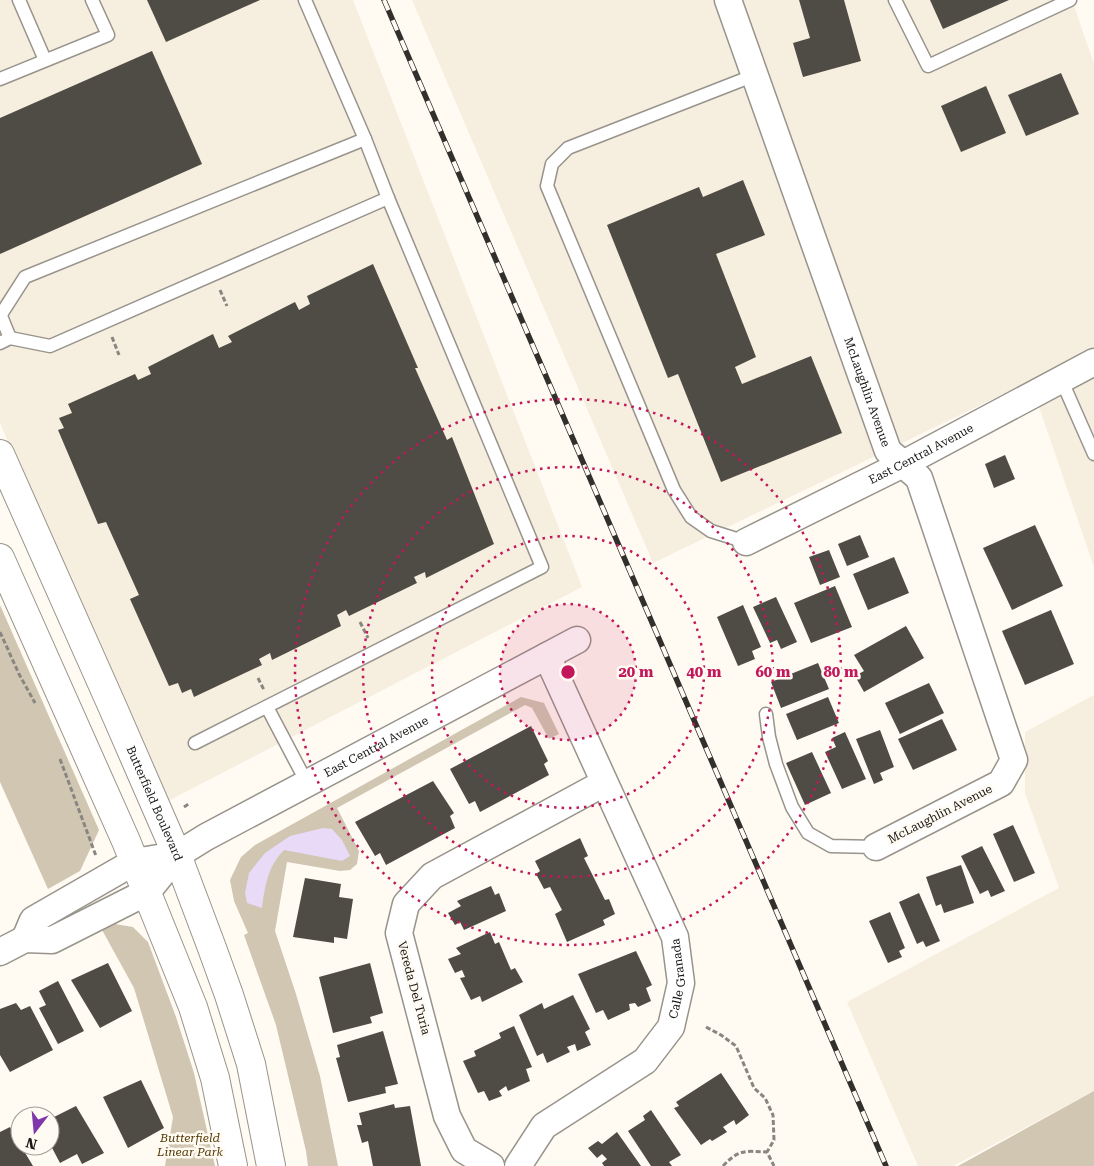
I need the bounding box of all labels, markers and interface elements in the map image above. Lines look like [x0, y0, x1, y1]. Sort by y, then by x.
street label: McLaughlin Avenue [841, 335, 893, 449]
street label: East Central Avenue [866, 421, 976, 487]
centre of rings [559, 663, 577, 681]
text: 20 m [618, 663, 654, 681]
text: 40 m [686, 663, 722, 681]
text: 60 m [755, 663, 791, 681]
text: 80 m [823, 663, 859, 681]
street label: East Central Avenue [322, 713, 431, 780]
street label: Butterfield Boulevard [123, 744, 186, 863]
street label: McLaughlin Avenue [885, 781, 995, 846]
street label: Calle Granada [666, 937, 688, 1020]
street label: Vereda Del Turia [395, 940, 433, 1037]
north arrow [10, 1106, 60, 1156]
park label: Butterfield Linear Park [156, 1131, 224, 1159]
text: N [24, 1134, 39, 1153]

